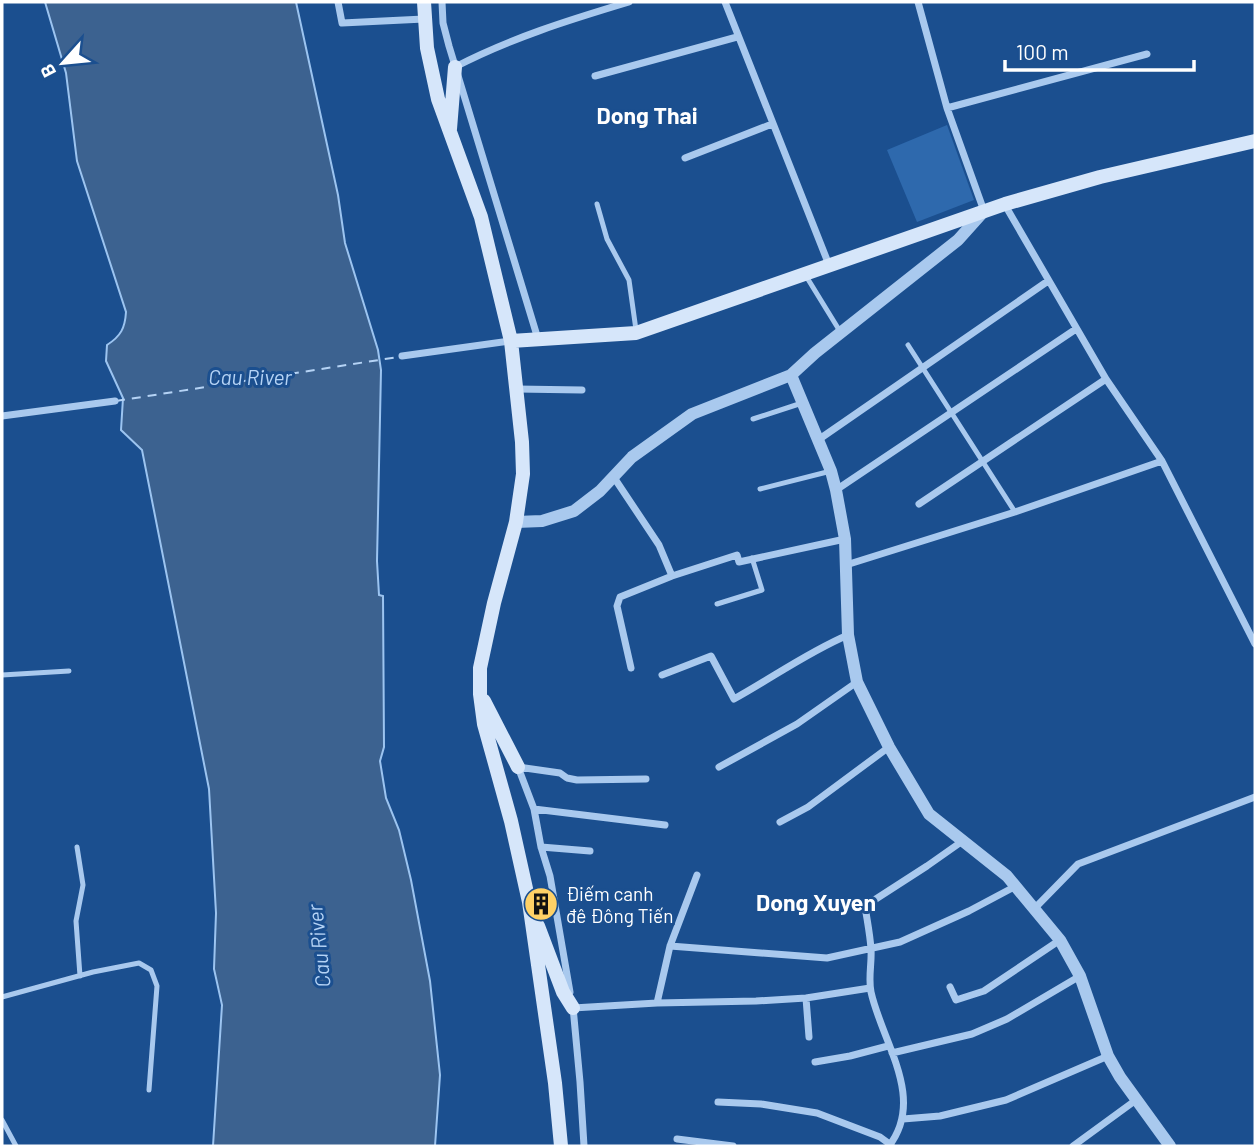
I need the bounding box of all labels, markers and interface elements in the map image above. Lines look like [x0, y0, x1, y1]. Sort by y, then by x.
north arrow [28, 28, 98, 98]
scale bar [1005, 28, 1194, 72]
text: 100 m [1016, 39, 1069, 64]
text: B [34, 60, 60, 81]
district label: Dong Thai [596, 101, 698, 129]
water label: Cau River [208, 364, 292, 389]
place label: Điếm canh đê Đông Tiến [566, 882, 673, 927]
building icon: Điếm canh đê Đông Tiến [522, 885, 560, 923]
district label: Dong Xuyen [756, 888, 876, 916]
water label: Cau River [301, 903, 335, 989]

